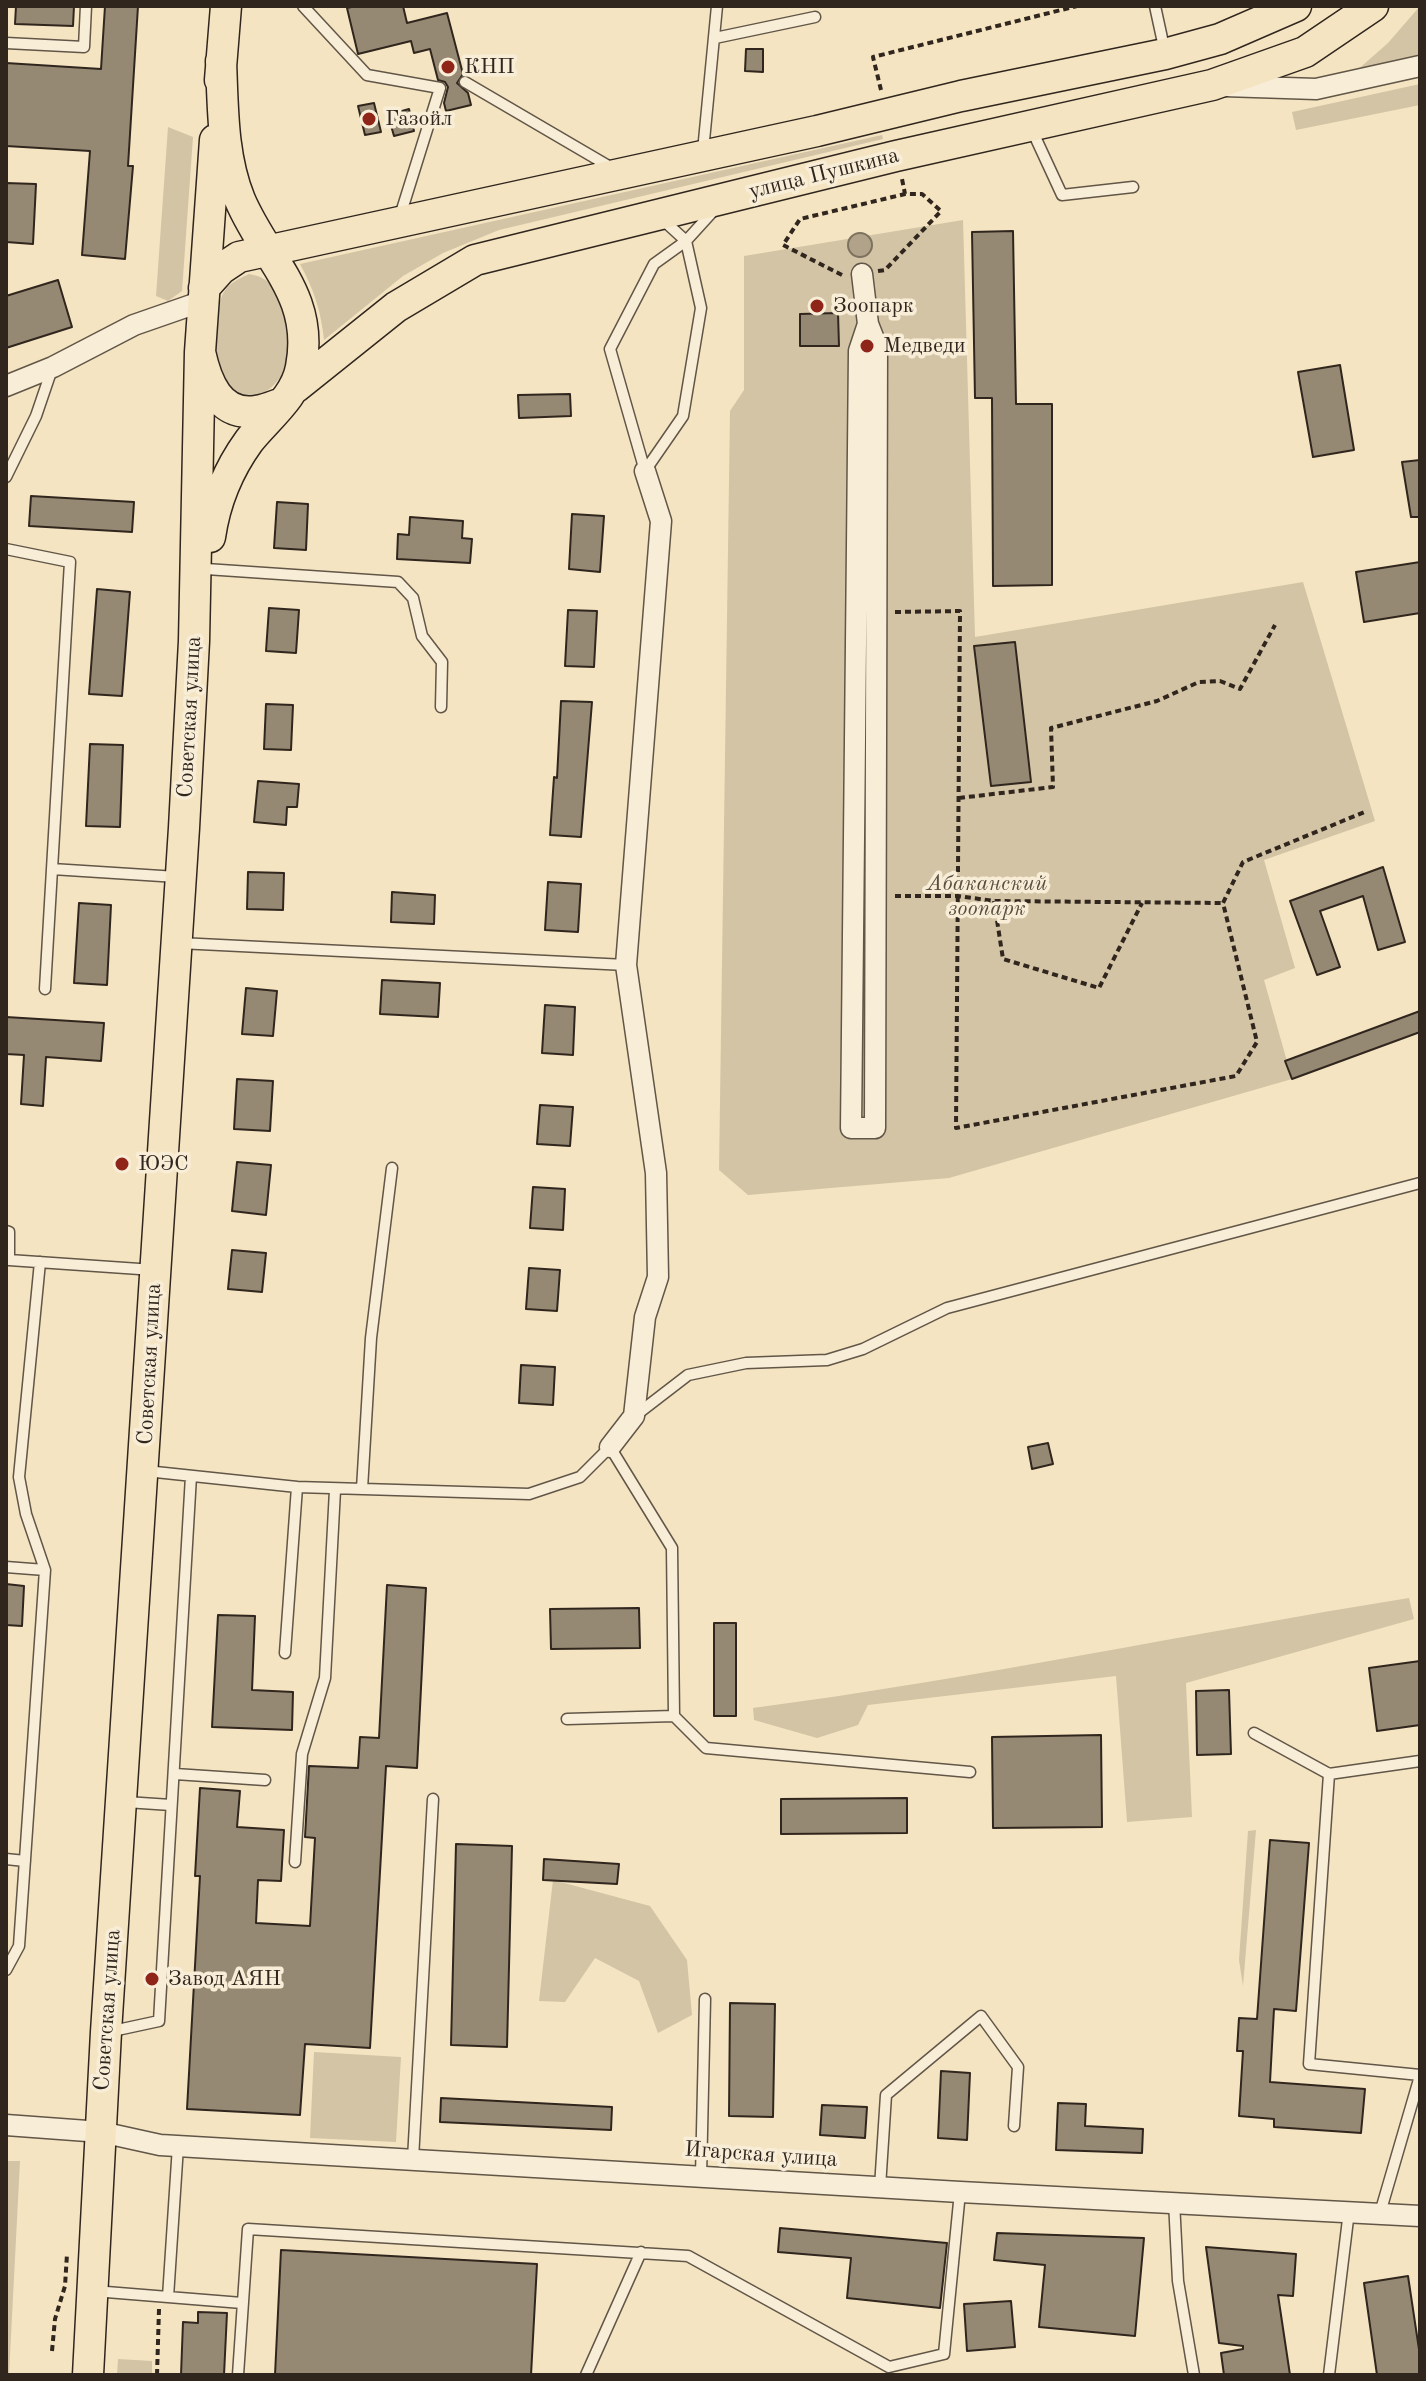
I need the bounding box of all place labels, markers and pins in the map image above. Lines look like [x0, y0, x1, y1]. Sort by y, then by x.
place label: КНП [464, 54, 515, 80]
marker: КНП [439, 58, 457, 76]
place label: Газойл [385, 106, 452, 132]
marker: Газойл [360, 110, 378, 128]
place label: Зоопарк [833, 293, 914, 319]
marker: Зоопарк [808, 297, 826, 315]
place label: Медведи [883, 333, 966, 359]
marker: Медведи [858, 337, 876, 355]
place label: ЮЭС [138, 1151, 189, 1177]
marker: ЮЭС [113, 1155, 131, 1173]
place label: Завод АЯН [168, 1966, 281, 1992]
marker: Завод АЯН [143, 1970, 161, 1988]

